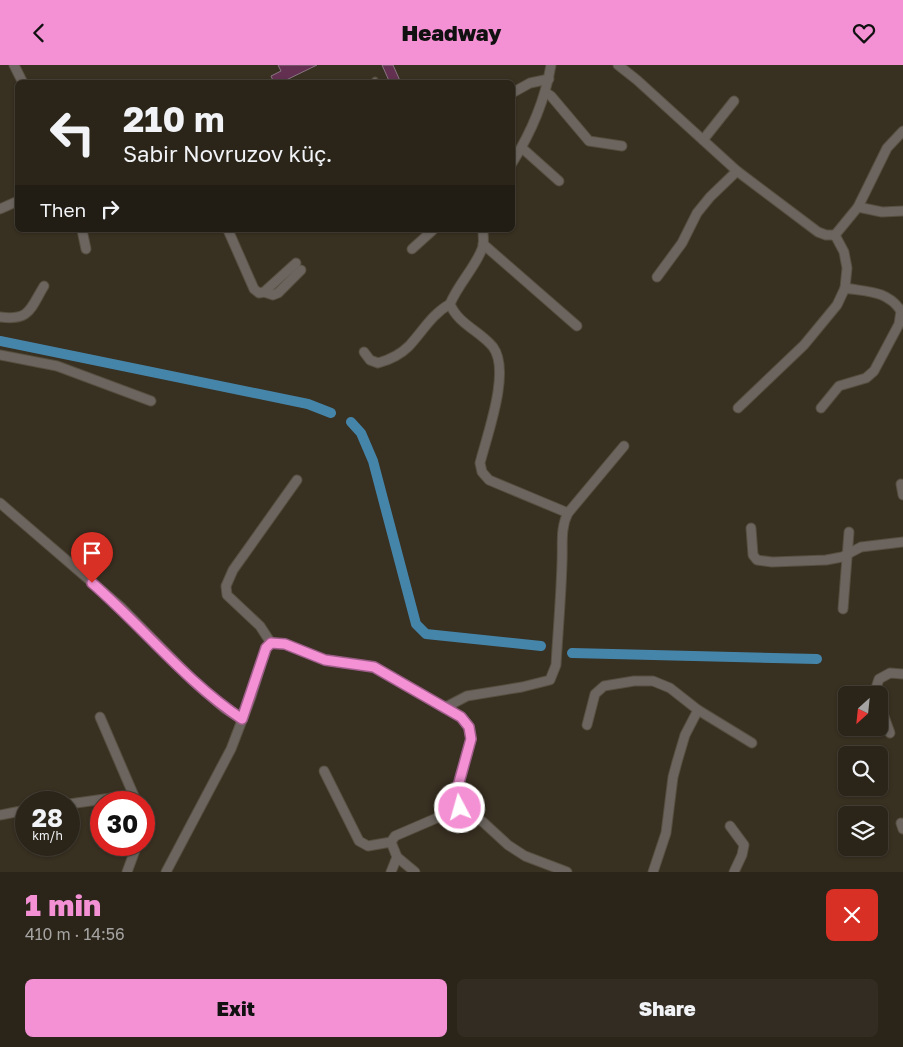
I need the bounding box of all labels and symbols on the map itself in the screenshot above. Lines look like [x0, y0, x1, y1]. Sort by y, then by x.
pin [71, 532, 113, 583]
north arrow [838, 686, 888, 736]
position arrow [433, 781, 485, 833]
speed limit sign: 30 [90, 791, 155, 856]

